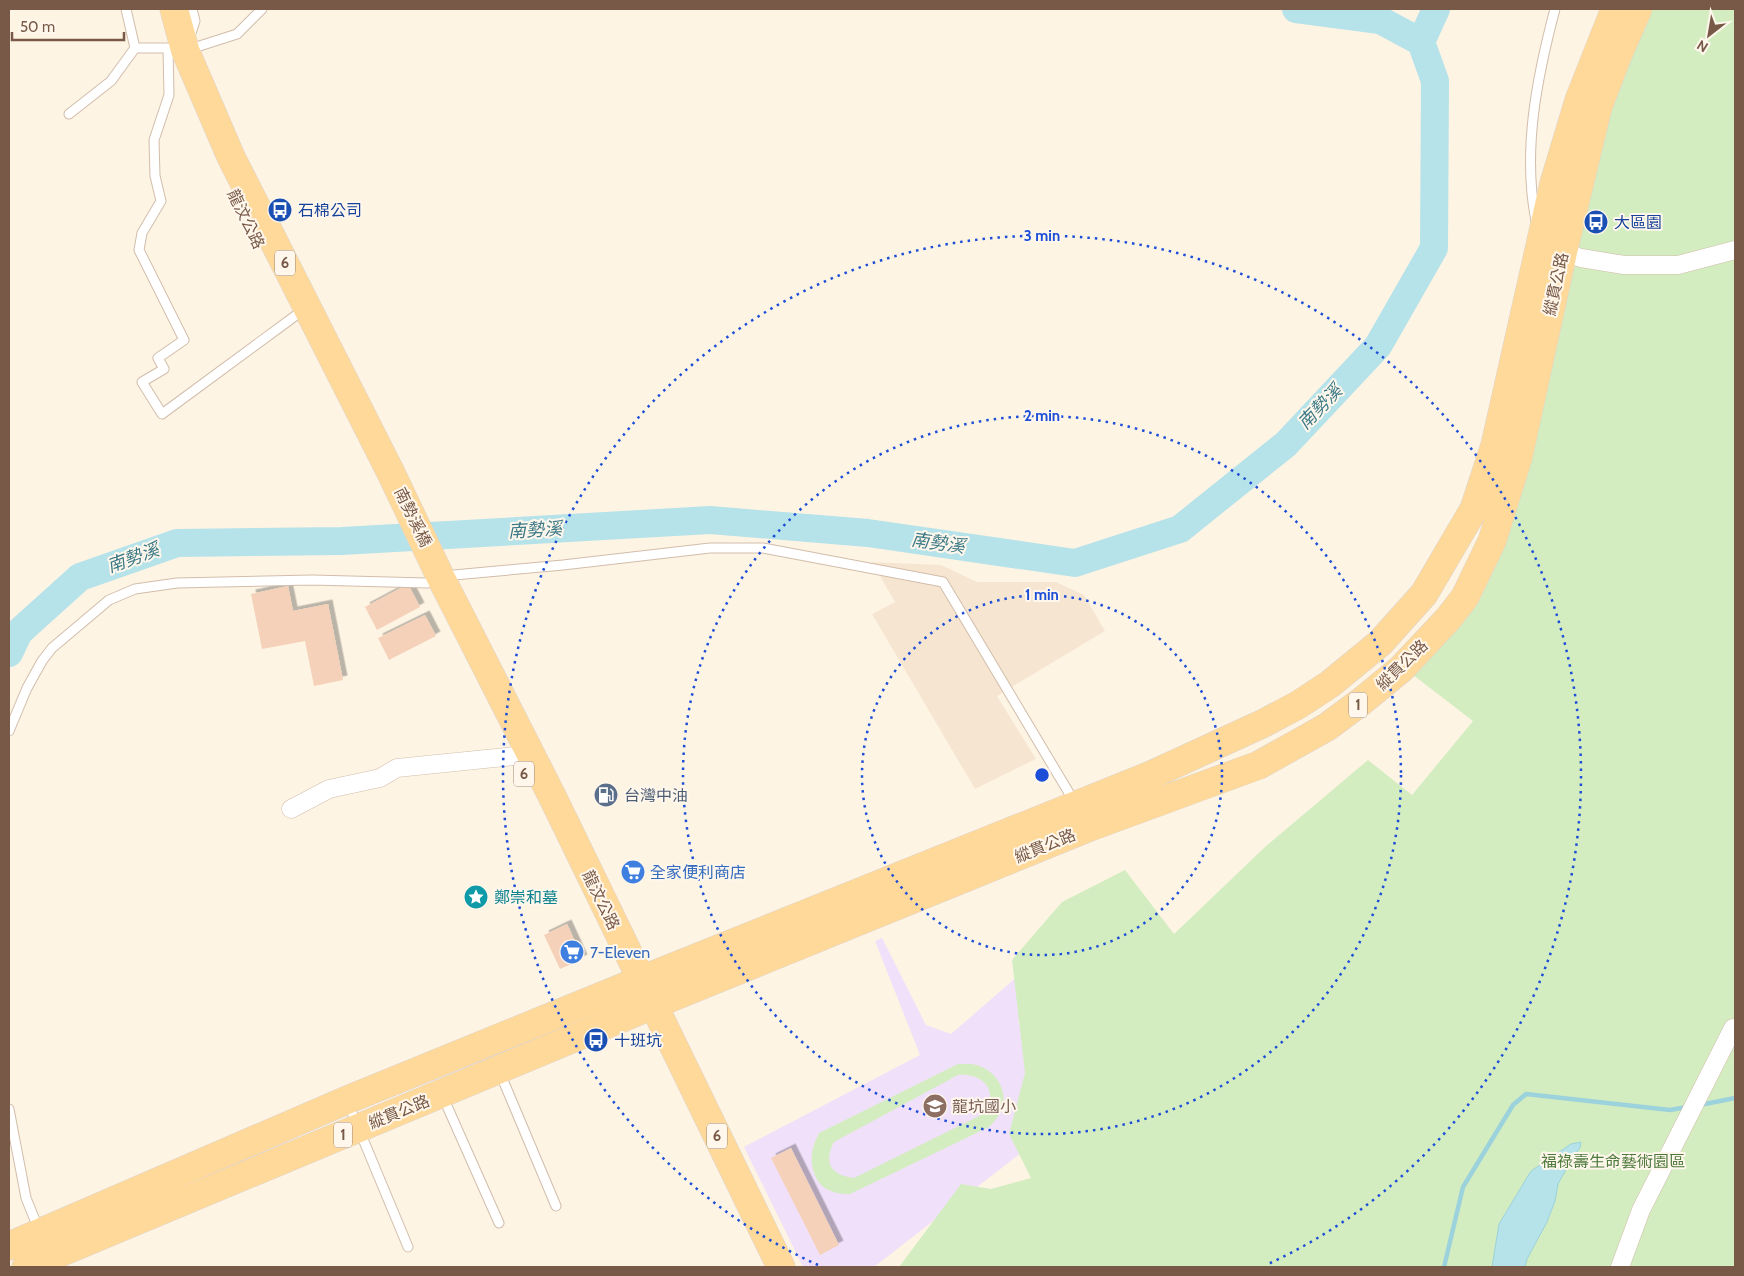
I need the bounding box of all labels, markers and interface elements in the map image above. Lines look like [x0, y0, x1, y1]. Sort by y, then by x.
scale bar [12, 10, 125, 42]
north arrow [1684, 10, 1734, 60]
text: 50 m [20, 18, 55, 36]
text: N [1693, 36, 1711, 56]
street label: 龍汶公路 [223, 186, 269, 252]
bus stop icon: 石棉公司 [267, 197, 293, 223]
place label: 石棉公司 [298, 201, 362, 220]
bus stop icon: 大區園 [1583, 209, 1609, 235]
place label: 大區園 [1614, 213, 1662, 232]
text: 3 min [1024, 227, 1060, 245]
road number: 6 [275, 250, 295, 276]
street label: 縱貫公路 [1540, 251, 1572, 317]
water label: 南勢溪 [1293, 378, 1349, 434]
text: 2 min [1024, 407, 1060, 425]
street label: 南勢溪橋 [390, 484, 436, 550]
water label: 南勢溪 [507, 517, 566, 542]
water label: 南勢溪 [910, 528, 969, 558]
water label: 南勢溪 [104, 537, 165, 578]
text: 1 min [1025, 586, 1059, 604]
street label: 縱貫公路 [1372, 636, 1432, 694]
road number: 1 [1349, 692, 1367, 718]
road number: 6 [514, 762, 534, 786]
centre of rings [1033, 766, 1051, 784]
fuel station icon: 台灣中油 [593, 782, 619, 808]
place label: 台灣中油 [624, 786, 688, 805]
street label: 縱貫公路 [1012, 825, 1078, 867]
supermarket icon: 全家便利商店 [620, 859, 646, 885]
place label: 全家便利商店 [650, 863, 746, 882]
street label: 龍汶公路 [578, 867, 624, 933]
place icon: 鄭崇和墓 [463, 884, 489, 910]
place label: 鄭崇和墓 [494, 888, 558, 907]
supermarket icon: 7-Eleven [559, 939, 585, 965]
place label: 7-Eleven [590, 943, 650, 962]
bus stop icon: 十班坑 [583, 1027, 609, 1053]
place label: 十班坑 [614, 1031, 662, 1050]
street label: 縱貫公路 [366, 1091, 432, 1133]
school or university icon: 龍坑國小 [922, 1093, 948, 1119]
place label: 龍坑國小 [952, 1097, 1016, 1116]
road number: 1 [334, 1122, 352, 1148]
road number: 6 [707, 1124, 727, 1148]
park label: 福祿壽生命藝術園區 [1541, 1152, 1685, 1171]

